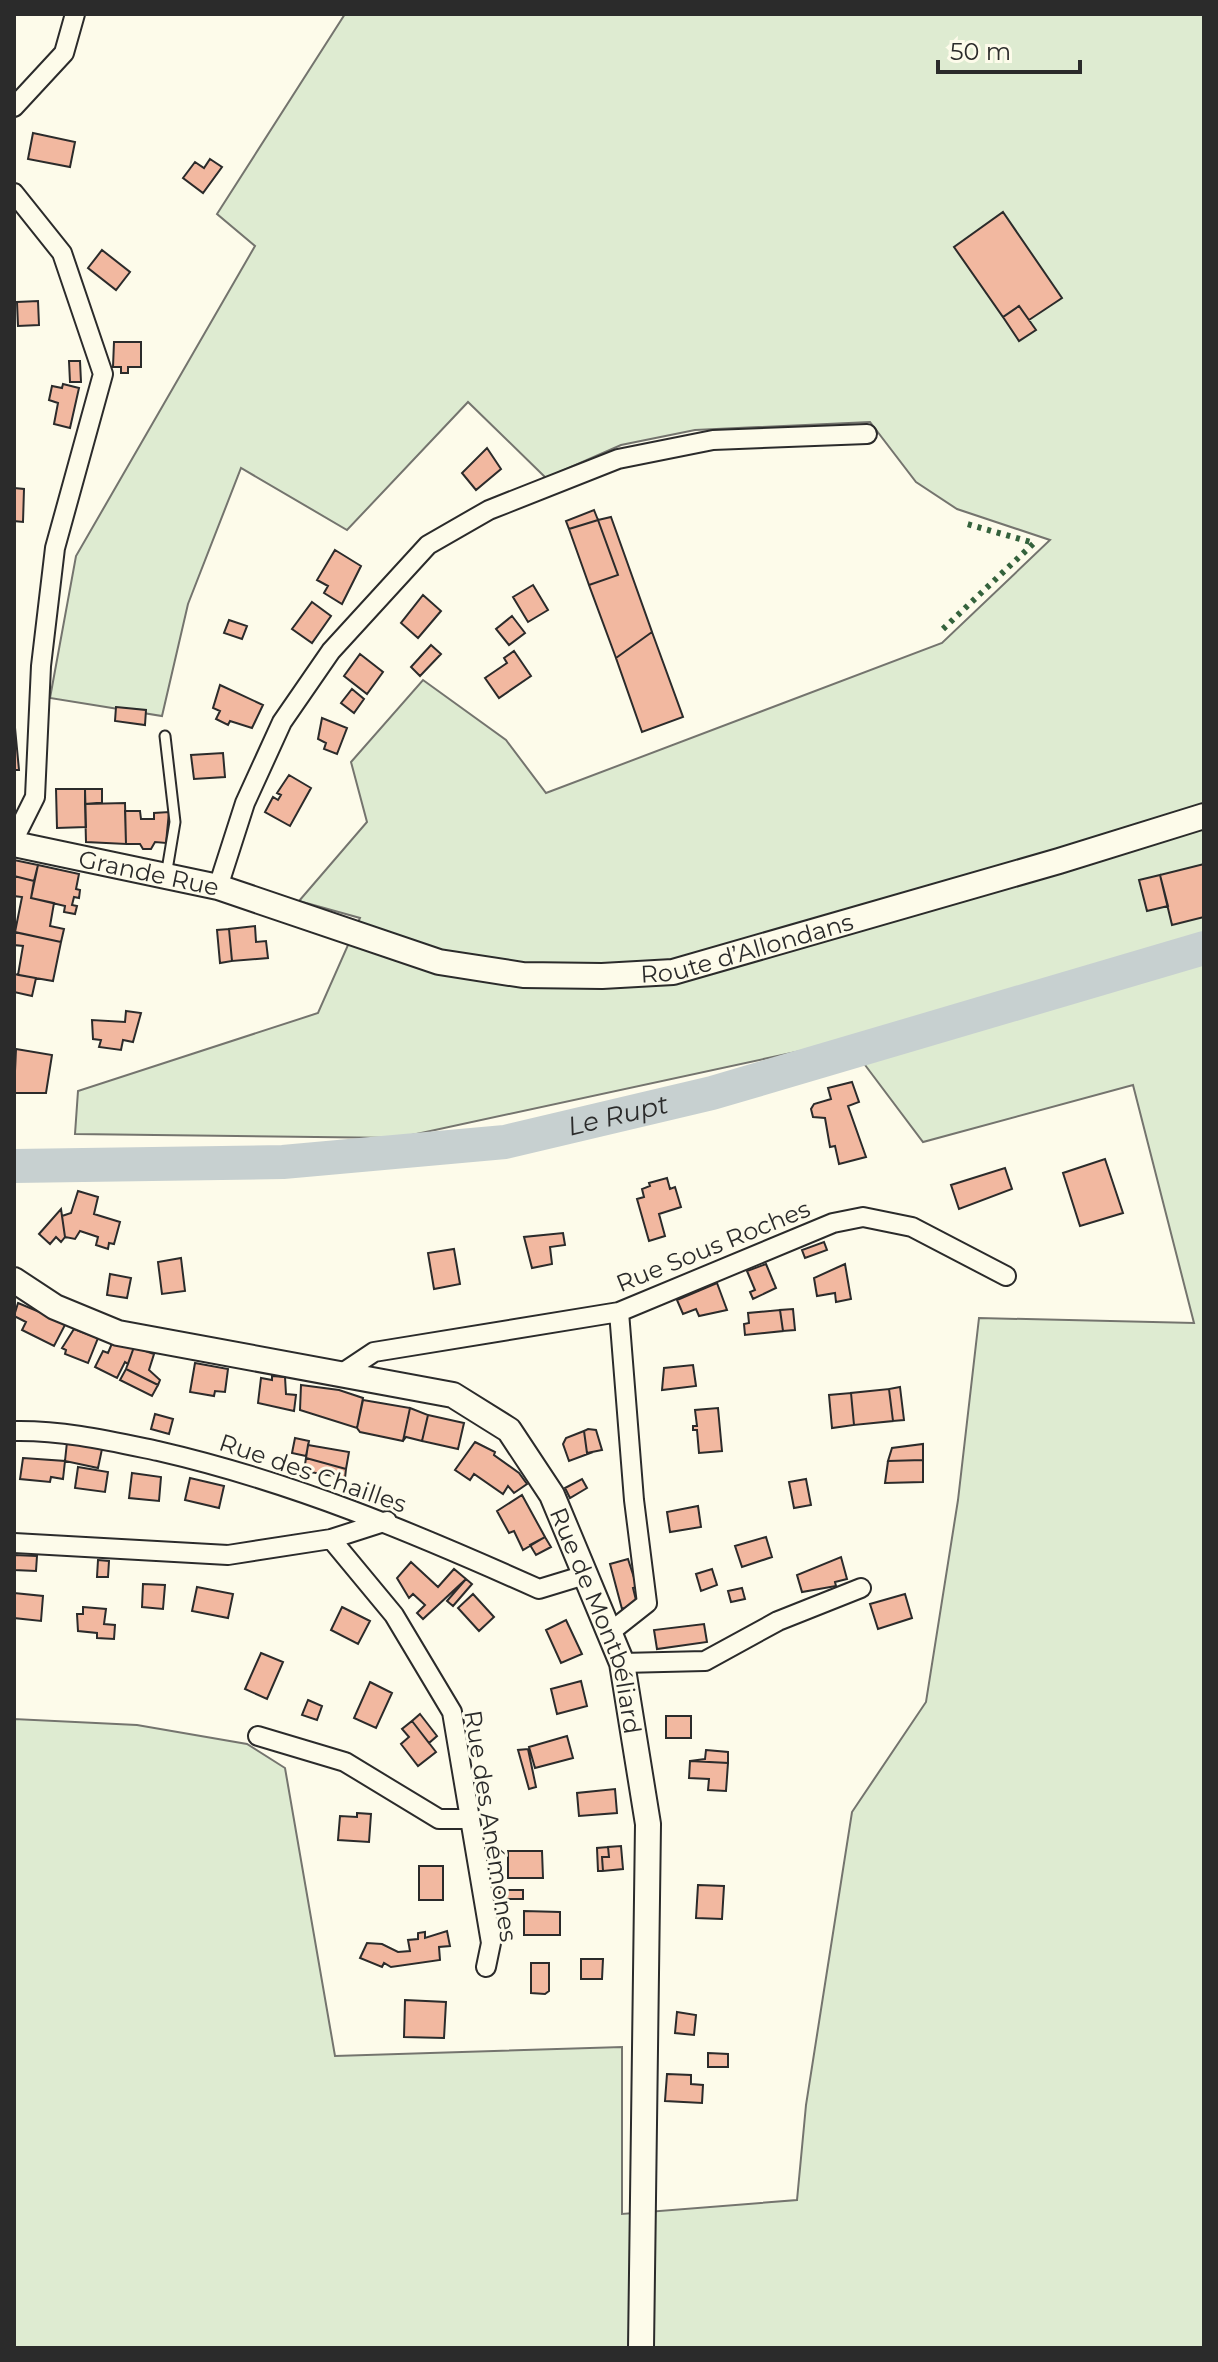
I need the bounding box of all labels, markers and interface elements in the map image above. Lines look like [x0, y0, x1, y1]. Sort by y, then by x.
scale bar [938, 24, 1080, 74]
text: 50 m [950, 37, 1011, 66]
street label: Grande Rue [76, 844, 222, 901]
street label: Route d’Allondans [640, 907, 856, 988]
water label: Le Rupt [565, 1088, 672, 1143]
street label: Rue Sous Roches [612, 1194, 814, 1298]
street label: Rue des Chailles [216, 1427, 410, 1519]
street label: Rue de Montbéliard [544, 1503, 648, 1736]
street label: Rue des Anémones [458, 1708, 524, 1944]

